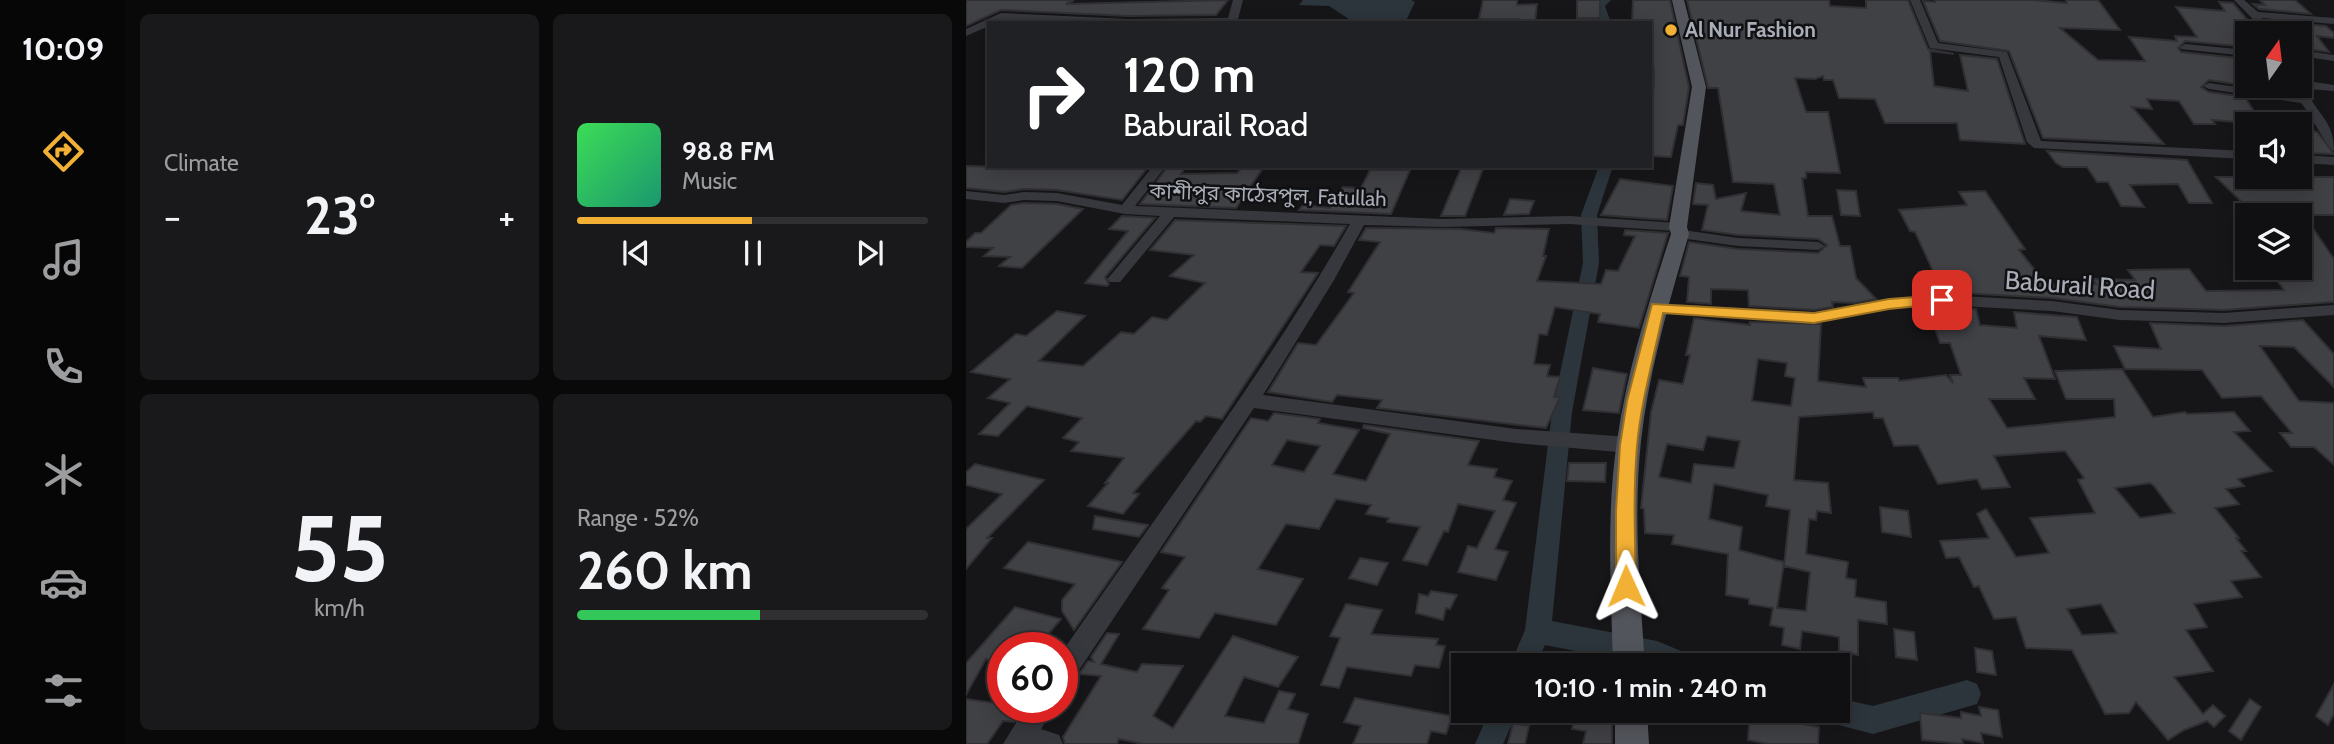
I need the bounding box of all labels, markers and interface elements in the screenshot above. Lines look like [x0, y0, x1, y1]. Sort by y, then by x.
place label: Al Nur Fashion [1685, 17, 1816, 42]
north arrow [2235, 21, 2312, 98]
map controls [2235, 21, 2312, 280]
marker: Al Nur Fashion [1663, 22, 1679, 38]
text: 10:09 [22, 29, 104, 68]
text: 120 m [1123, 45, 1255, 104]
icon: right [1008, 49, 1099, 140]
text: Baburail Road [1123, 105, 1308, 144]
button: sound [2235, 112, 2312, 189]
icon: directions [39, 127, 88, 176]
text: 98.8 FM [682, 135, 775, 167]
text: Climate [164, 149, 239, 177]
text: Music [682, 167, 737, 195]
street label: কাশীপুর কাঠেরপুল, Fatullah [1148, 178, 1387, 211]
text: 23° [304, 184, 375, 247]
text: − [164, 193, 181, 240]
text: + [498, 193, 515, 240]
button: layers [2235, 203, 2312, 280]
icon: previous [617, 234, 655, 272]
icon: pause [734, 234, 772, 272]
icon: next [851, 234, 889, 272]
icon: music [39, 235, 88, 284]
street label: Baburail Road [2004, 264, 2156, 306]
pin [1912, 270, 1972, 330]
icon: arrive [1923, 281, 1961, 319]
icon: phone [39, 342, 88, 391]
icon: climate [39, 450, 88, 499]
text: 55 [291, 493, 388, 604]
text: Range · 52% [577, 504, 699, 532]
text: 260 km [577, 539, 753, 602]
position arrow [1589, 549, 1663, 623]
icon: car [39, 558, 88, 607]
text: km/h [314, 594, 365, 622]
speed limit sign: 60 [987, 632, 1078, 723]
icon: filters [39, 666, 88, 715]
text: 10:10 · 1 min · 240 m [1534, 672, 1767, 704]

